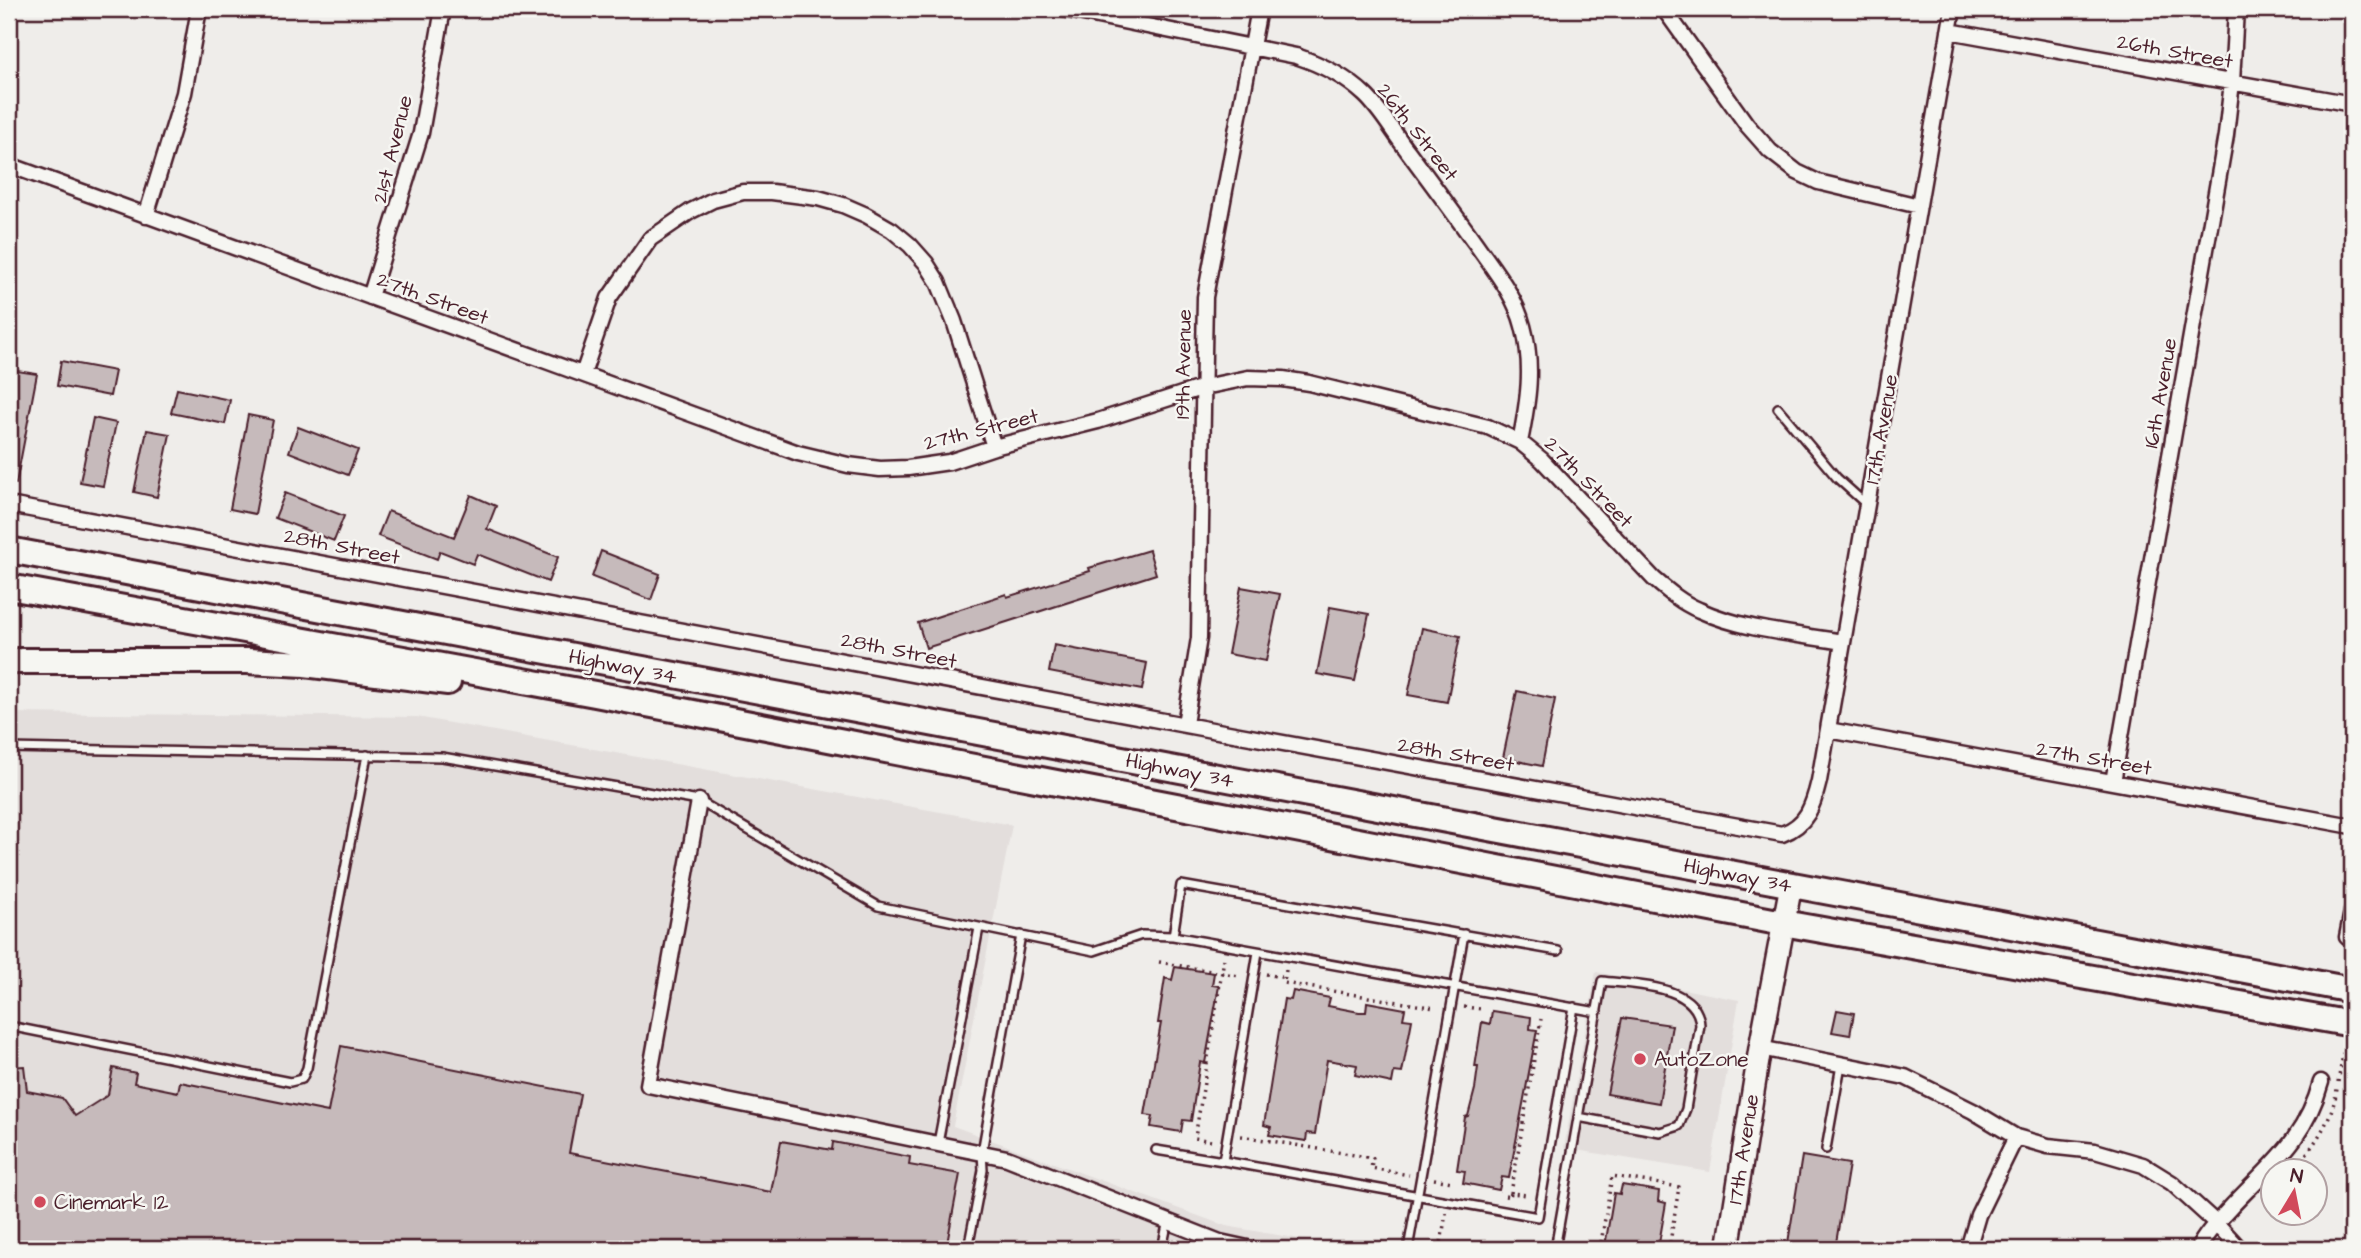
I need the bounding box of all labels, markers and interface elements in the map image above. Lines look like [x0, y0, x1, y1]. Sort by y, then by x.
street label: 26th Street [2115, 27, 2236, 76]
street label: 26th Street [1370, 77, 1465, 188]
street label: 21st Avenue [365, 92, 420, 206]
street label: 27th Street [373, 265, 493, 332]
street label: 19th Avenue [1168, 309, 1199, 419]
street label: 16th Avenue [2137, 336, 2184, 450]
street label: 17th Avenue [1858, 372, 1905, 486]
street label: 27th Street [921, 401, 1042, 458]
street label: 27th Street [1538, 430, 1640, 535]
street label: 28th Street [281, 521, 403, 572]
street label: 28th Street [838, 625, 960, 676]
street label: Highway 34 [566, 642, 680, 693]
street label: 28th Street [1395, 730, 1517, 779]
street label: 27th Street [2034, 734, 2155, 783]
street label: Highway 34 [1123, 746, 1237, 797]
street label: Highway 34 [1681, 851, 1795, 902]
place label: AutoZone [1654, 1045, 1749, 1074]
marker: AutoZone [1632, 1051, 1648, 1067]
street label: 17th Avenue [1720, 1092, 1767, 1206]
north arrow [2260, 1156, 2330, 1226]
text: N [2288, 1162, 2305, 1191]
place label: Cinemark 12 [54, 1188, 169, 1217]
marker: Cinemark 12 [32, 1194, 48, 1210]

